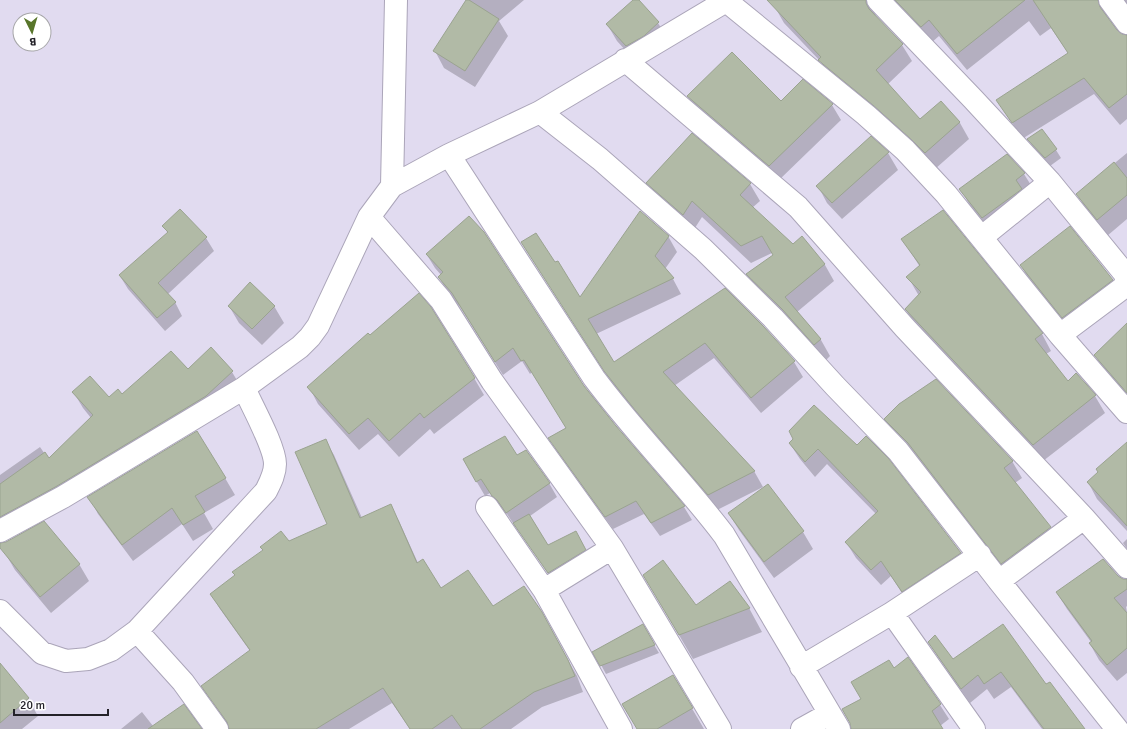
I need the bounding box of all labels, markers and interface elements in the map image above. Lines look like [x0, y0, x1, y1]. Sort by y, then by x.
north arrow [12, 12, 52, 52]
text: B [29, 35, 37, 48]
scale bar [14, 691, 108, 717]
text: 20 m [20, 698, 45, 713]

